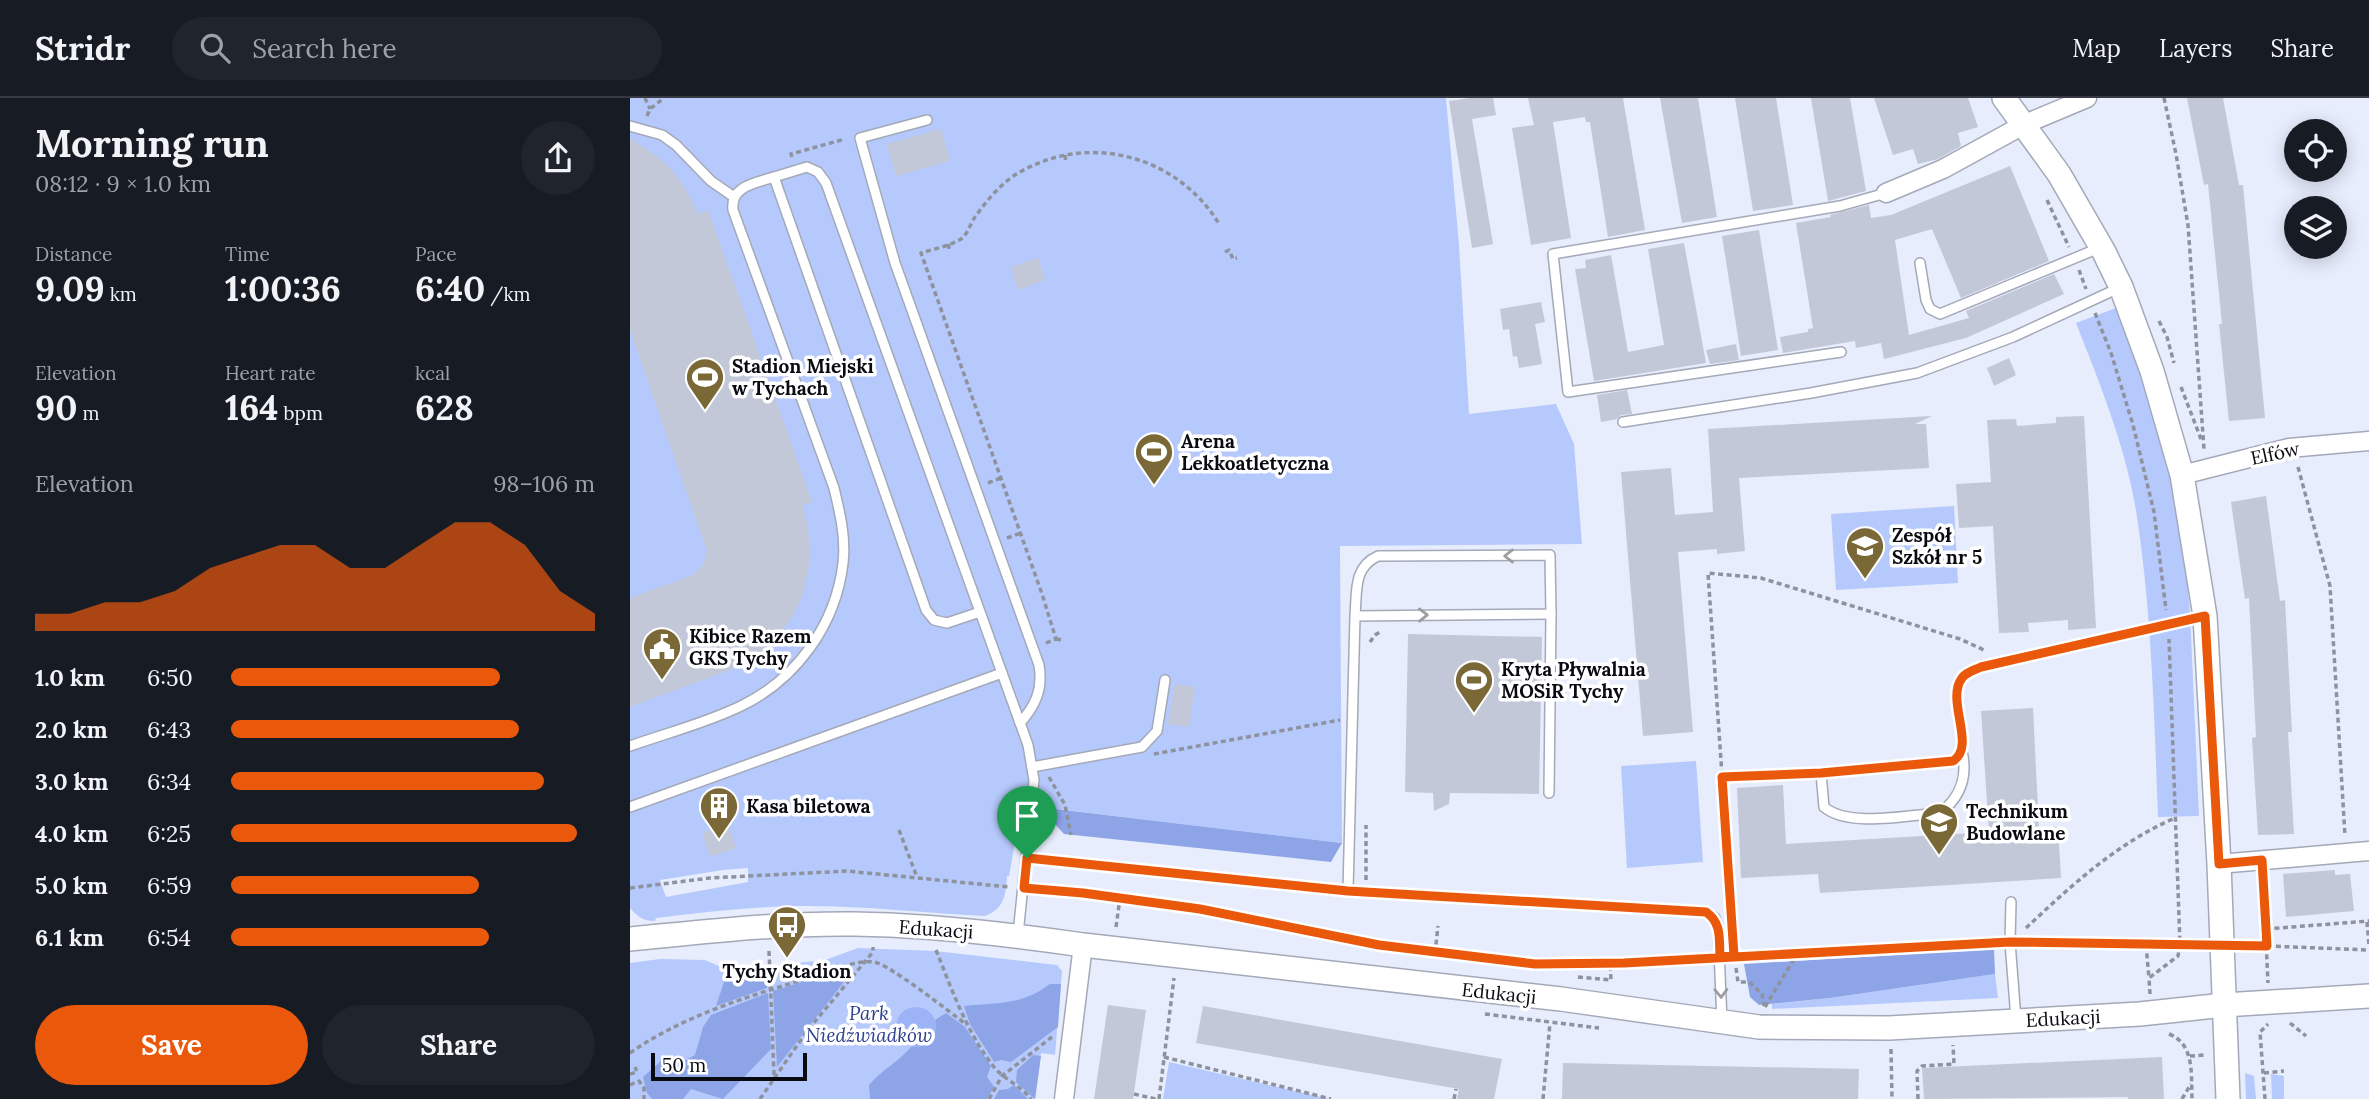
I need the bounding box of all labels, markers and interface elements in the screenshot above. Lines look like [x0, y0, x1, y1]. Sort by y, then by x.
search box [172, 17, 662, 80]
text: Stridr [35, 27, 130, 69]
icon: search [196, 29, 234, 67]
text: Search here [252, 32, 397, 65]
text: Map [2072, 33, 2121, 64]
text: Layers [2159, 33, 2232, 64]
text: Share [2270, 33, 2334, 64]
text: Morning run [35, 119, 269, 167]
map controls [2284, 119, 2347, 259]
button: locate [2284, 119, 2347, 182]
button: share [521, 121, 595, 195]
text: 08:12 · 9 × 1.0 km [35, 169, 211, 198]
button: layers [2284, 196, 2347, 259]
text: Distance [35, 242, 112, 266]
text: Time [225, 242, 270, 266]
text: Pace [415, 242, 457, 266]
text: 9.09 [35, 266, 105, 311]
text: 1:00:36 [225, 266, 341, 311]
text: 6:40 [415, 266, 485, 311]
text: km [105, 282, 137, 306]
text: /km [485, 282, 531, 306]
place label: Stadion Miejski w Tychach [732, 354, 874, 400]
sports icon: Stadion Miejski w Tychach [684, 356, 726, 411]
text: Elevation [35, 361, 117, 385]
text: Heart rate [225, 361, 316, 385]
text: kcal [415, 361, 450, 385]
text: 90 [35, 385, 77, 430]
text: 164 [225, 385, 278, 430]
text: 628 [415, 385, 474, 430]
text: m [77, 401, 99, 425]
text: bpm [278, 401, 323, 425]
place label: Arena Lekkoatletyczna [1181, 429, 1329, 475]
sports icon: Arena Lekkoatletyczna [1133, 431, 1175, 486]
street label: Elfów [2248, 436, 2302, 470]
text: Elevation [35, 469, 134, 498]
text: 98–106 m [493, 469, 595, 498]
place label: Zespół Szkół nr 5 [1892, 523, 1982, 569]
school or university icon: Zespół Szkół nr 5 [1844, 525, 1886, 580]
one-way arrow [1503, 548, 1514, 563]
one-way arrow [1418, 607, 1429, 623]
place label: Kibice Razem GKS Tychy [689, 624, 812, 670]
public building icon: Kibice Razem GKS Tychy [641, 626, 683, 681]
place label: Kryta Pływalnia MOSiR Tychy [1501, 657, 1646, 703]
sports icon: Kryta Pływalnia MOSiR Tychy [1453, 659, 1495, 714]
text: 1.0 km [35, 663, 105, 692]
text: 6:50 [147, 663, 193, 692]
text: 2.0 km [35, 715, 108, 744]
text: 6:43 [147, 715, 191, 744]
text: 3.0 km [35, 767, 108, 796]
text: 6:34 [147, 767, 191, 796]
building icon: Kasa biletowa [698, 785, 740, 840]
pin [997, 786, 1057, 858]
place label: Kasa biletowa [746, 794, 871, 818]
icon: arrive [1008, 797, 1046, 835]
place label: Technikum Budowlane [1966, 799, 2069, 845]
school or university icon: Technikum Budowlane [1918, 801, 1960, 856]
text: 4.0 km [35, 819, 108, 848]
text: 6:25 [147, 819, 191, 848]
text: 5.0 km [35, 871, 108, 900]
text: 6:59 [147, 871, 192, 900]
bus stop icon: Tychy Stadion [766, 904, 808, 959]
street label: Edukacji [898, 914, 974, 944]
text: 6.1 km [35, 923, 104, 952]
text: 6:54 [147, 923, 191, 952]
place label: Tychy Stadion [723, 959, 851, 983]
street label: Edukacji [1460, 977, 1538, 1009]
one-way arrow [1714, 988, 1729, 999]
park label: Park Niedźwiadków [806, 1001, 932, 1047]
street label: Edukacji [2025, 1004, 2101, 1032]
button: Save [35, 1005, 308, 1085]
button: Share [322, 1005, 595, 1085]
scale bar [651, 1050, 807, 1082]
text: 50 m [662, 1053, 706, 1077]

